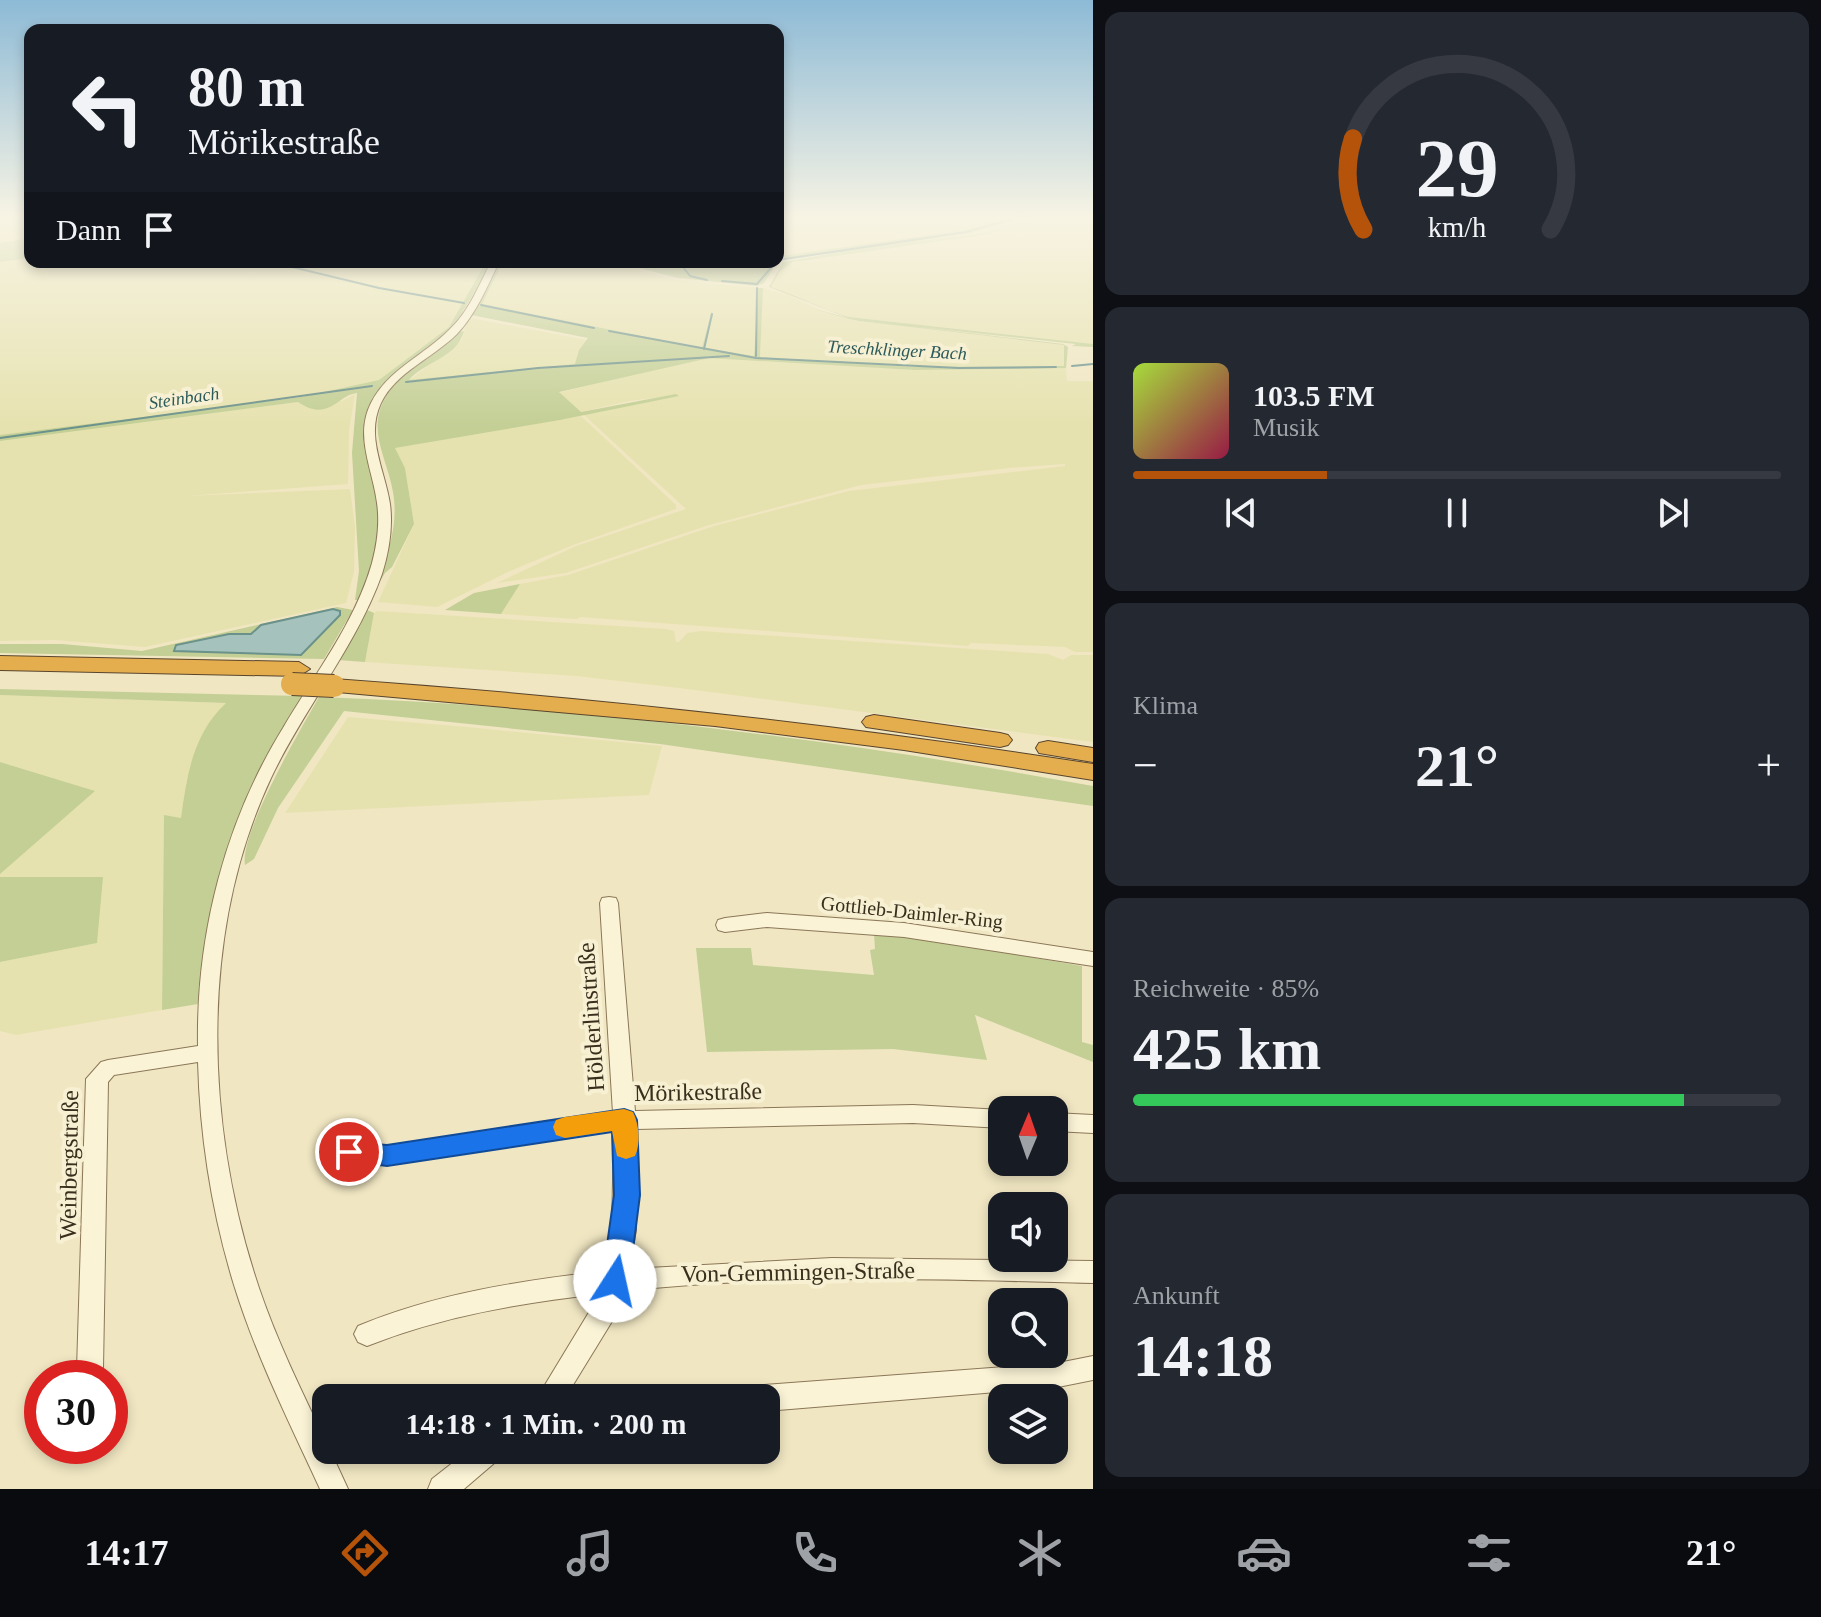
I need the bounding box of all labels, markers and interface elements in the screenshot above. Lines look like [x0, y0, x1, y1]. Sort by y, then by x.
icon: left [56, 56, 160, 160]
text: 80 m [188, 56, 305, 118]
text: 29 [1415, 121, 1499, 213]
text: Mörikestraße [188, 122, 380, 162]
icon: arrive [137, 208, 181, 252]
text: km/h [1428, 212, 1486, 243]
text: Dann [56, 213, 121, 246]
water label: Treschklinger Bach [827, 336, 967, 364]
text: 103.5 FM [1253, 379, 1375, 412]
water label: Steinbach [147, 383, 221, 413]
text: Musik [1253, 413, 1319, 442]
icon: previous [1219, 491, 1263, 535]
icon: pause [1435, 491, 1479, 535]
icon: next [1651, 491, 1695, 535]
text: Klima [1133, 691, 1198, 720]
text: 21° [1415, 733, 1499, 799]
text: − [1133, 741, 1158, 790]
text: + [1756, 741, 1781, 790]
street label: Gottlieb-Daimler-Ring [820, 892, 1004, 933]
street label: Hölderlinstraße [573, 942, 609, 1092]
text: Reichweite · 85% [1133, 974, 1319, 1003]
text: 425 km [1133, 1016, 1321, 1082]
street label: Mörikestraße [634, 1078, 762, 1106]
street label: Weinbergstraße [55, 1090, 83, 1240]
north arrow [988, 1096, 1068, 1176]
map controls [988, 1096, 1068, 1464]
pin [315, 1118, 383, 1186]
icon: arrive [327, 1130, 371, 1174]
button: sound [988, 1192, 1068, 1272]
position arrow [573, 1239, 657, 1323]
street label: Von-Gemmingen-Straße [681, 1257, 915, 1287]
text: Ankunft [1133, 1281, 1220, 1310]
button: search [988, 1288, 1068, 1368]
text: 14:18 [1133, 1323, 1273, 1389]
speed limit sign: 30 [24, 1360, 128, 1464]
button: layers [988, 1384, 1068, 1464]
text: 14:18 · 1 Min. · 200 m [406, 1407, 686, 1440]
icon: directions [337, 1525, 393, 1581]
icon: music [562, 1525, 618, 1581]
icon: phone [787, 1525, 843, 1581]
icon: climate [1012, 1525, 1068, 1581]
icon: car [1236, 1525, 1292, 1581]
icon: filters [1461, 1525, 1517, 1581]
text: 14:17 [84, 1533, 168, 1573]
text: 21° [1686, 1533, 1737, 1573]

